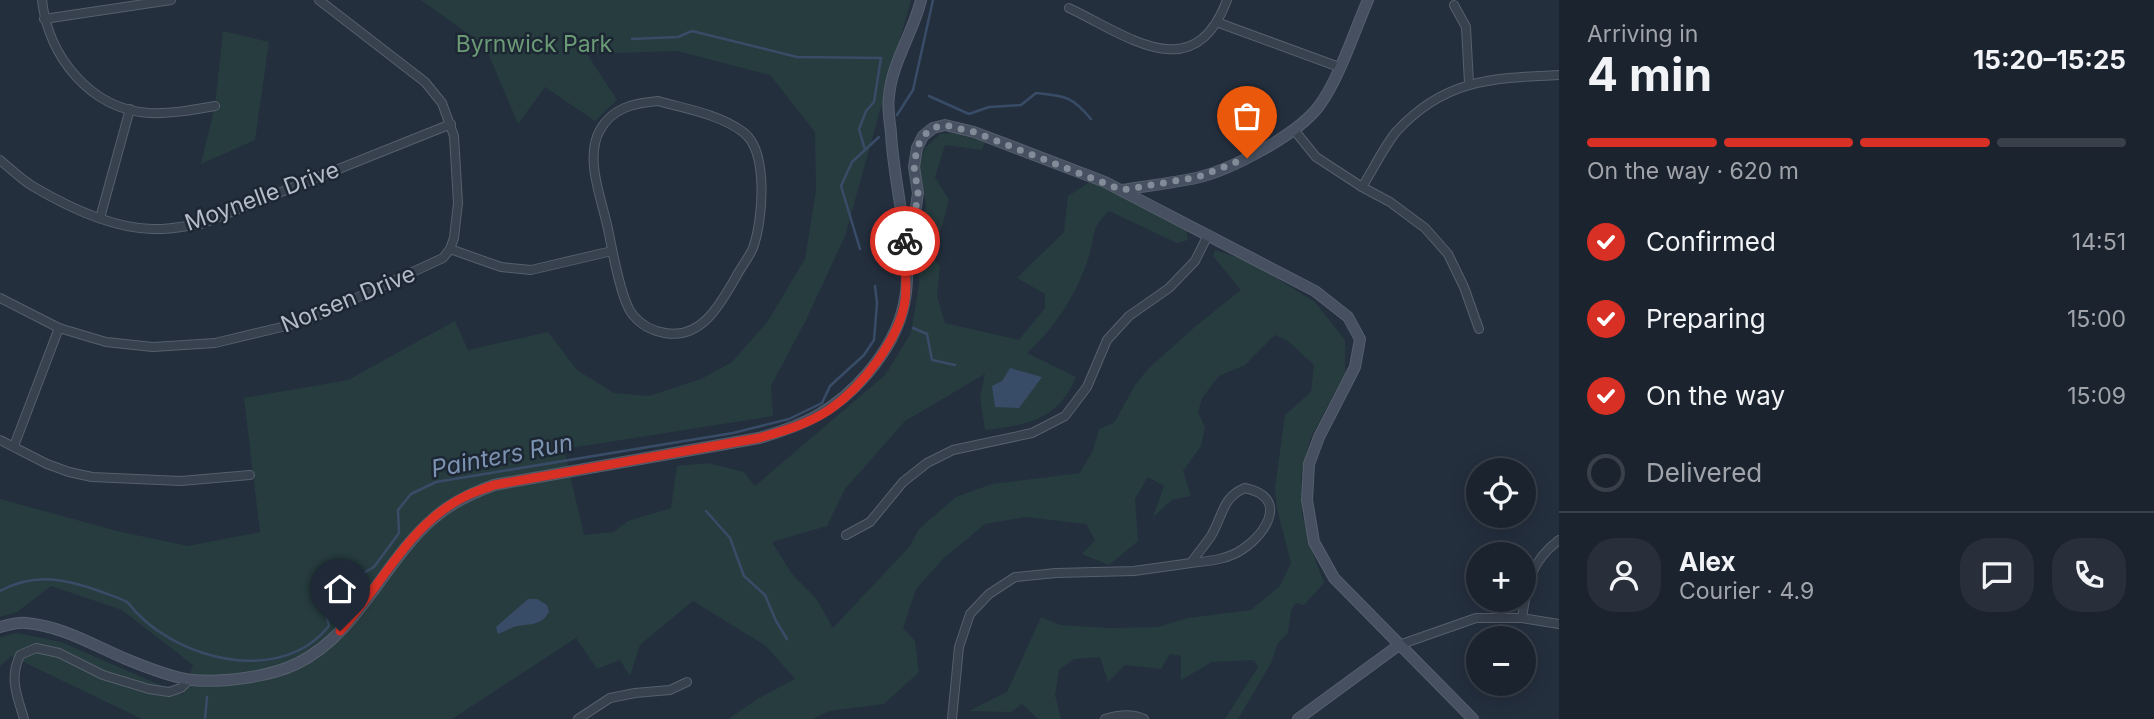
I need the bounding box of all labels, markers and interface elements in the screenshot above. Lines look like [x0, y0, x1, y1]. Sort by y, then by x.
text: Arriving in [1587, 20, 1698, 48]
park label: Byrnwick Park [456, 30, 613, 58]
text: 15:20–15:25 [1973, 44, 2126, 75]
text: 4 min [1587, 46, 1712, 102]
pin [1217, 86, 1277, 158]
icon: bag [1228, 97, 1266, 135]
street label: Moynelle Drive [181, 155, 343, 237]
text: On the way · 620 m [1587, 157, 1799, 185]
courier [870, 206, 940, 276]
icon: bike [886, 222, 924, 260]
icon: check [1587, 223, 1625, 261]
text: Confirmed [1646, 226, 1776, 257]
text: 14:51 [2072, 228, 2126, 256]
street label: Norsen Drive [277, 259, 419, 339]
icon: check [1587, 300, 1625, 338]
text: Preparing [1646, 303, 1766, 334]
text: 15:00 [2067, 305, 2126, 333]
icon: check [1587, 377, 1625, 415]
text: On the way [1646, 380, 1785, 411]
text: 15:09 [2067, 382, 2126, 410]
water label: Painters Run [429, 428, 575, 483]
text: Delivered [1646, 457, 1762, 488]
map controls [1466, 458, 1536, 696]
button: locate [1466, 458, 1536, 528]
button: person [1587, 538, 1661, 612]
button: chat [1960, 538, 2034, 612]
button: phone [2052, 538, 2126, 612]
button: + [1466, 542, 1536, 612]
text: Alex [1679, 546, 1736, 577]
pin [310, 559, 370, 631]
icon: home [321, 570, 359, 608]
text: Courier · 4.9 [1679, 577, 1814, 605]
button: − [1466, 626, 1536, 696]

